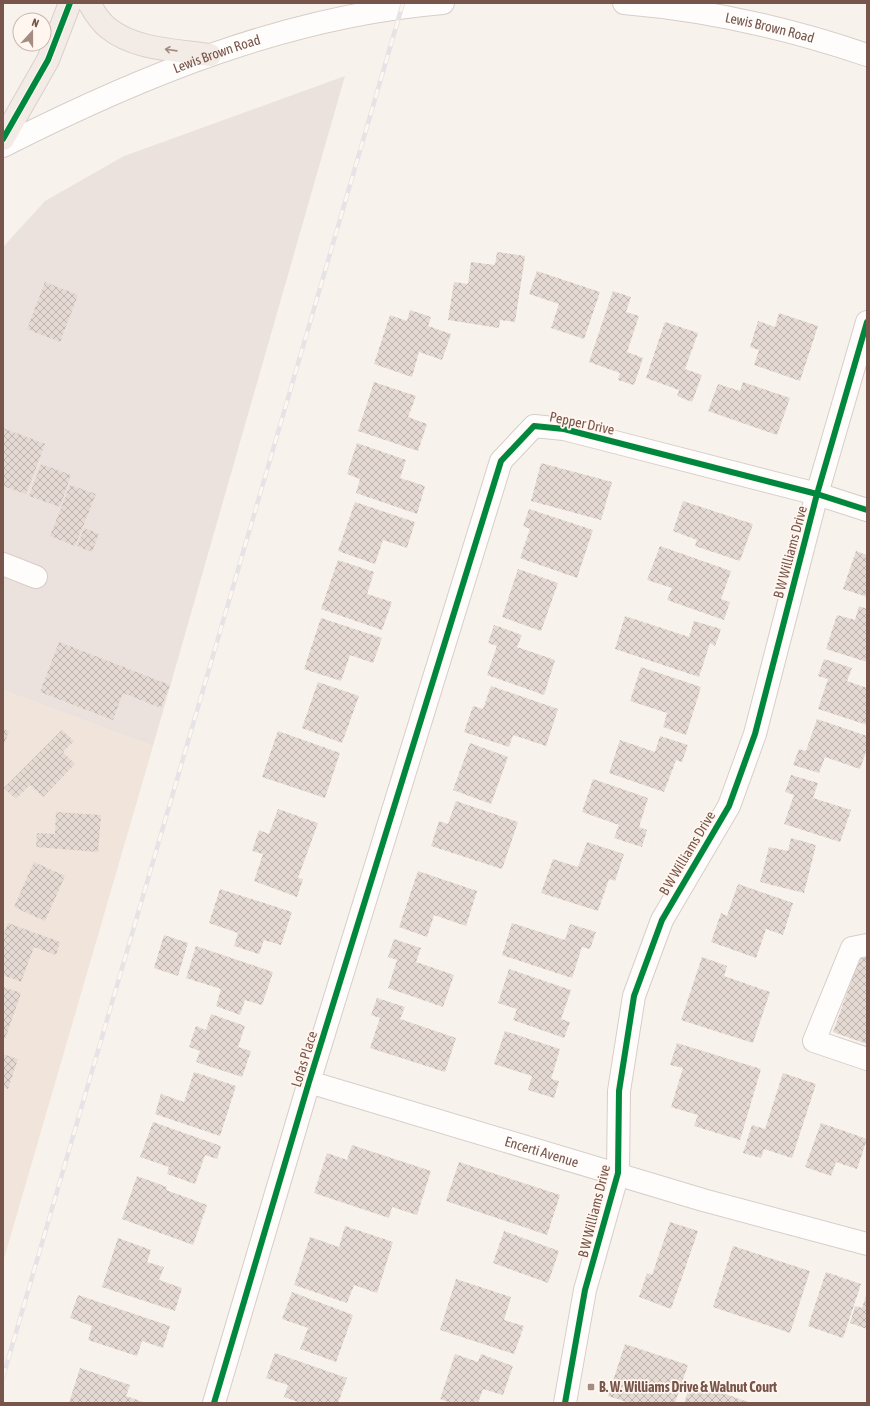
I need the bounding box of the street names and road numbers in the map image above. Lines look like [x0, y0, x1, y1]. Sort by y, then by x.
street label: Lewis Brown Road [724, 9, 816, 46]
street label: Lewis Brown Road [171, 31, 262, 76]
street label: Pepper Drive [548, 408, 616, 438]
street label: B W Williams Drive [770, 504, 810, 600]
street label: B W Williams Drive [656, 808, 718, 898]
street label: Lofas Place [288, 1029, 320, 1089]
street label: Encerti Avenue [503, 1133, 581, 1170]
street label: B W Williams Drive [575, 1163, 613, 1259]

